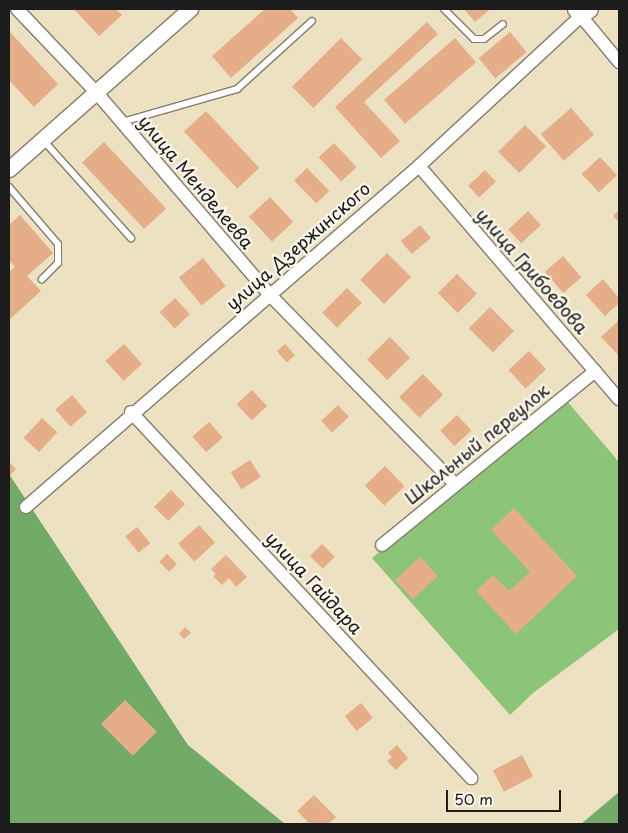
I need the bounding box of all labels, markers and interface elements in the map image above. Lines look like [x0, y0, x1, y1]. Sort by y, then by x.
street label: улица Менделеева [134, 111, 258, 253]
street label: улица Дзержинского [221, 177, 375, 315]
street label: улица Грибоедова [471, 203, 593, 339]
street label: Школьный переулок [400, 379, 554, 509]
street label: улица Гайдара [261, 527, 367, 639]
scale bar [448, 780, 563, 812]
text: 50 m [454, 787, 493, 810]

